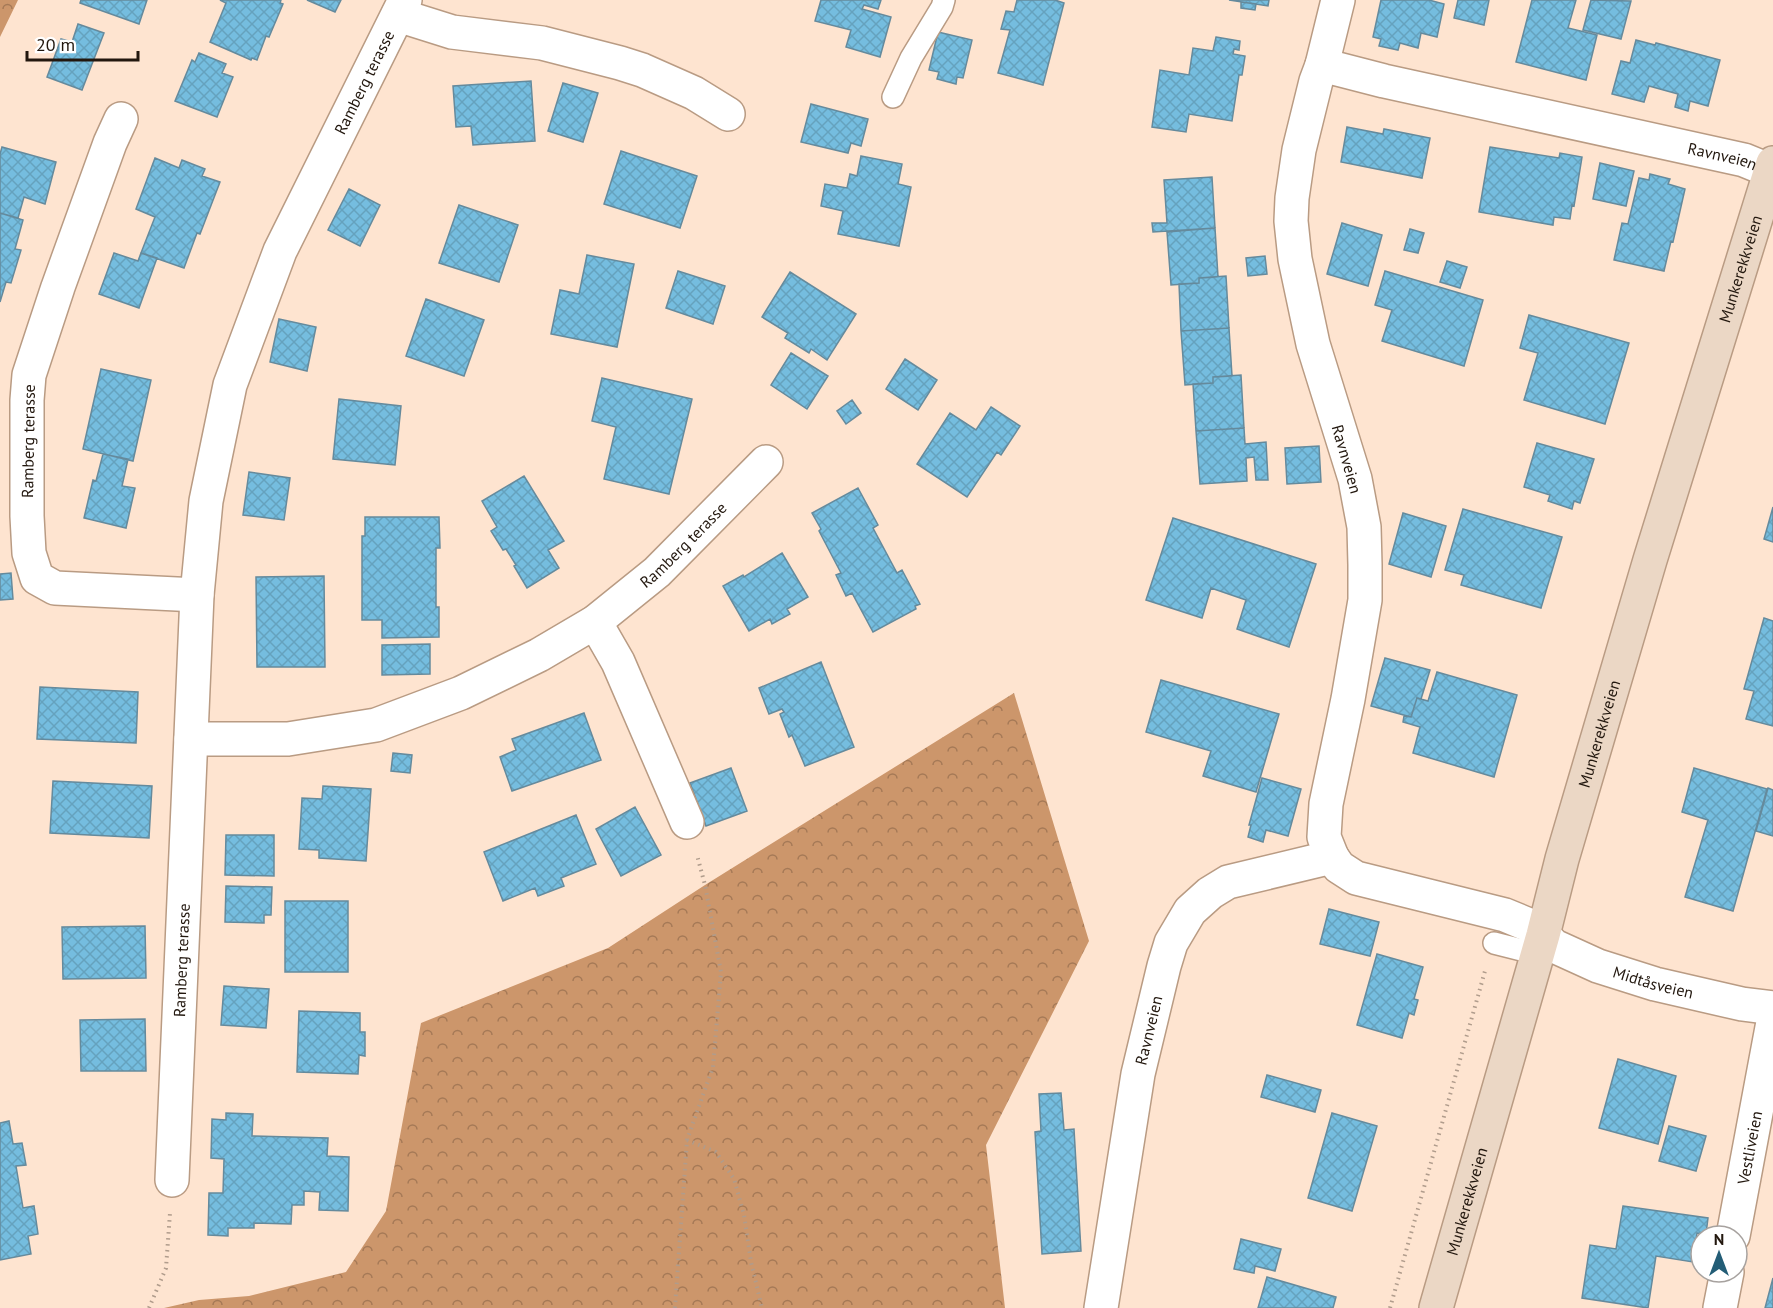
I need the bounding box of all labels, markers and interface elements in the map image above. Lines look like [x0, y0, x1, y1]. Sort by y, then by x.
scale bar [27, 24, 138, 62]
street label: Ramberg terasse [330, 27, 398, 138]
text: 20 m [36, 33, 75, 56]
street label: Ravnveien [1686, 138, 1760, 174]
street label: Munkerekkveien [1714, 213, 1766, 325]
street label: Ramberg terasse [17, 384, 39, 498]
street label: Ravnveien [1328, 422, 1366, 496]
street label: Ramberg terasse [636, 498, 731, 592]
street label: Munkerekkveien [1574, 677, 1624, 790]
street label: Ramberg terasse [169, 903, 194, 1017]
street label: Midtåsveien [1611, 961, 1695, 1003]
street label: Ravnveien [1131, 993, 1167, 1067]
street label: Vestliveien [1733, 1109, 1766, 1187]
street label: Munkerekkveien [1442, 1145, 1492, 1258]
north arrow [1689, 1224, 1749, 1284]
text: N [1714, 1229, 1724, 1249]

